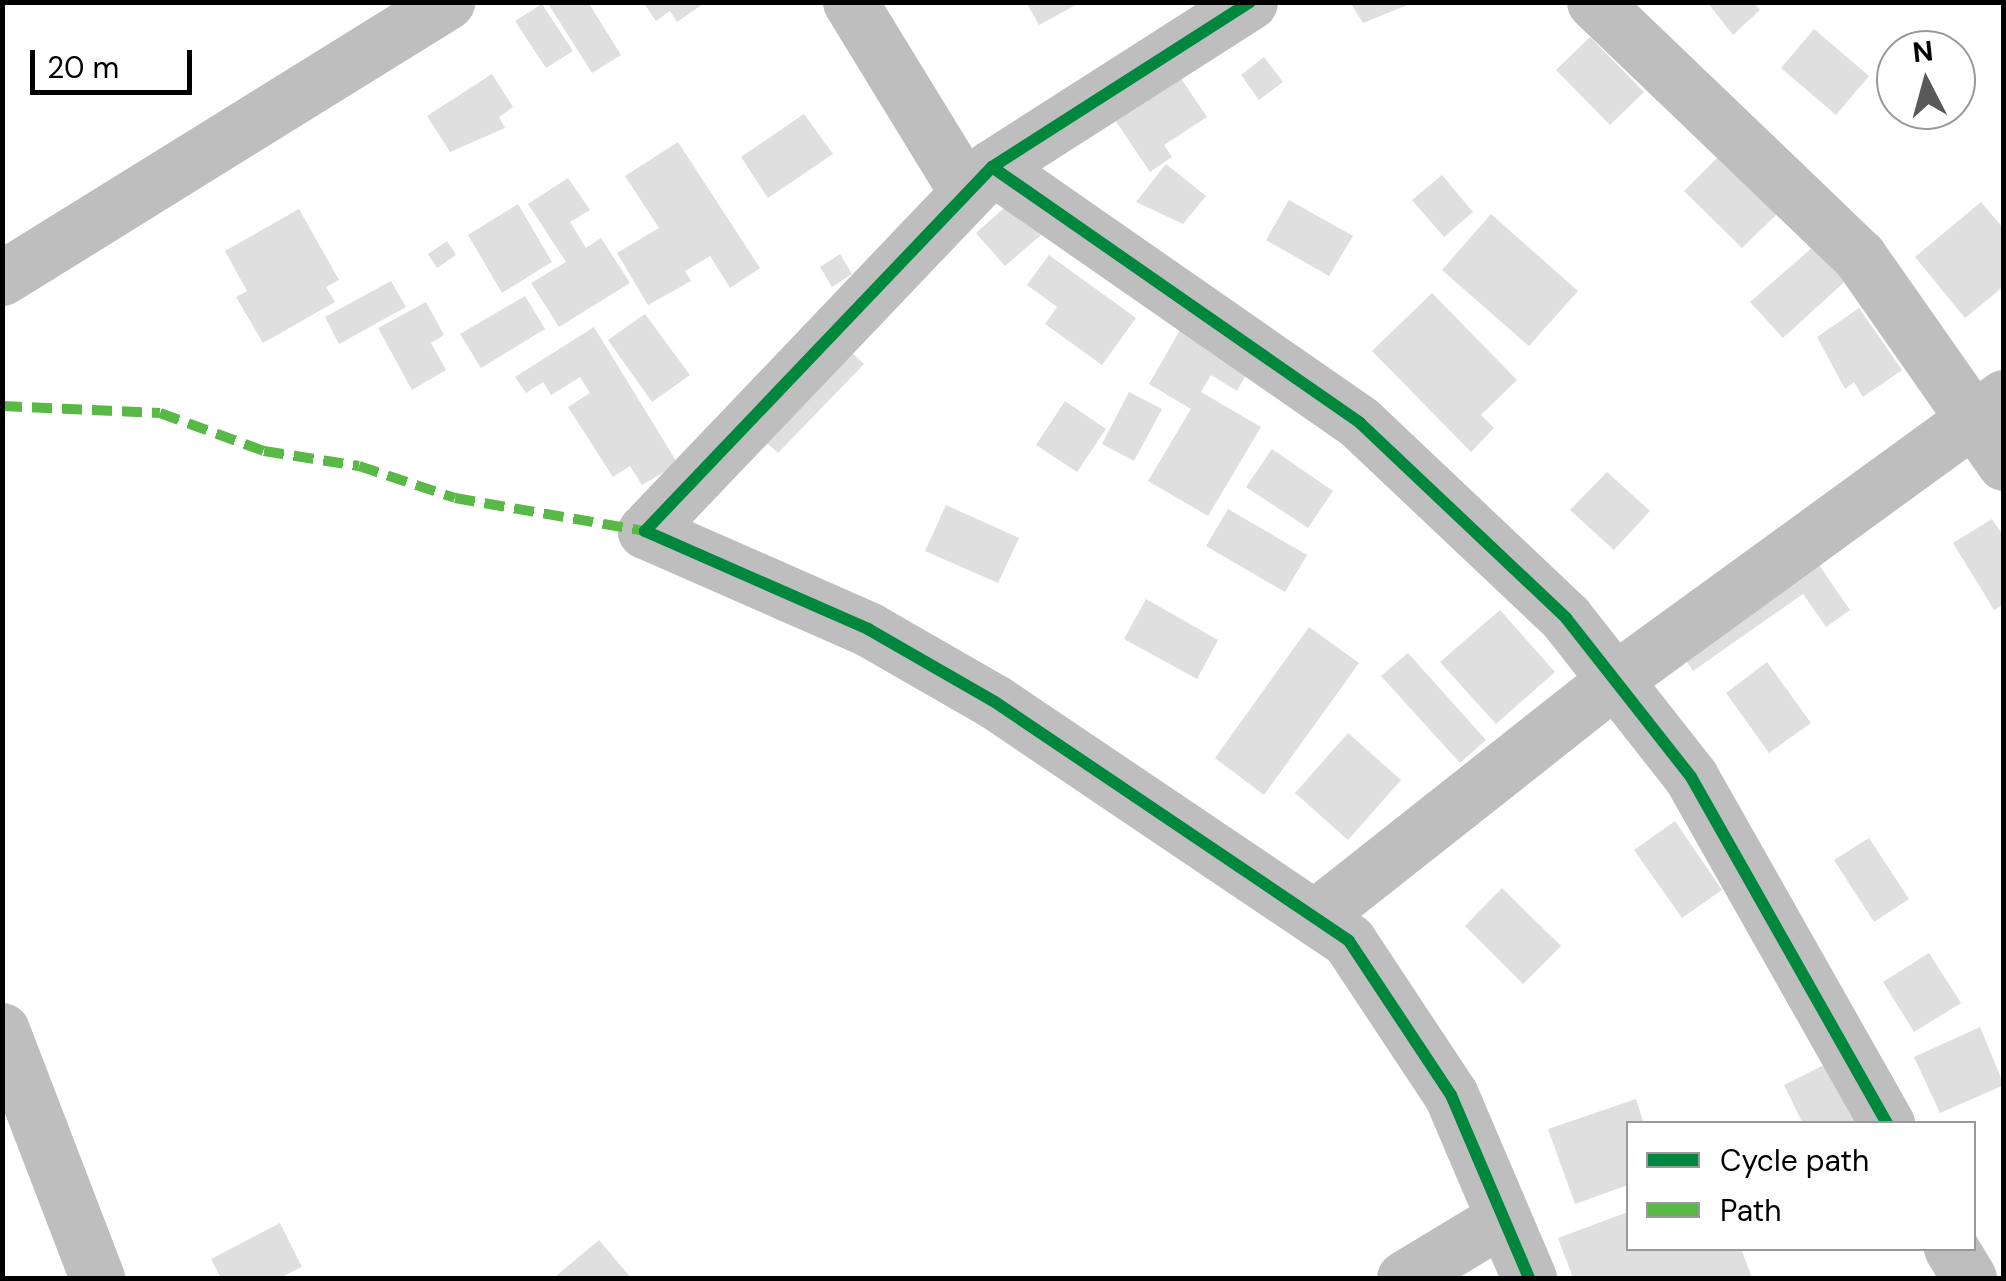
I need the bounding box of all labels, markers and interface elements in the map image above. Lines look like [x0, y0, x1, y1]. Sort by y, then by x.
scale bar [35, 30, 198, 92]
north arrow [1876, 30, 1976, 130]
text: N [1911, 32, 1935, 71]
text: 20 m [47, 48, 119, 87]
legend [1626, 1121, 1976, 1251]
text: Cycle path [1720, 1141, 1869, 1180]
text: Path [1720, 1191, 1782, 1230]

